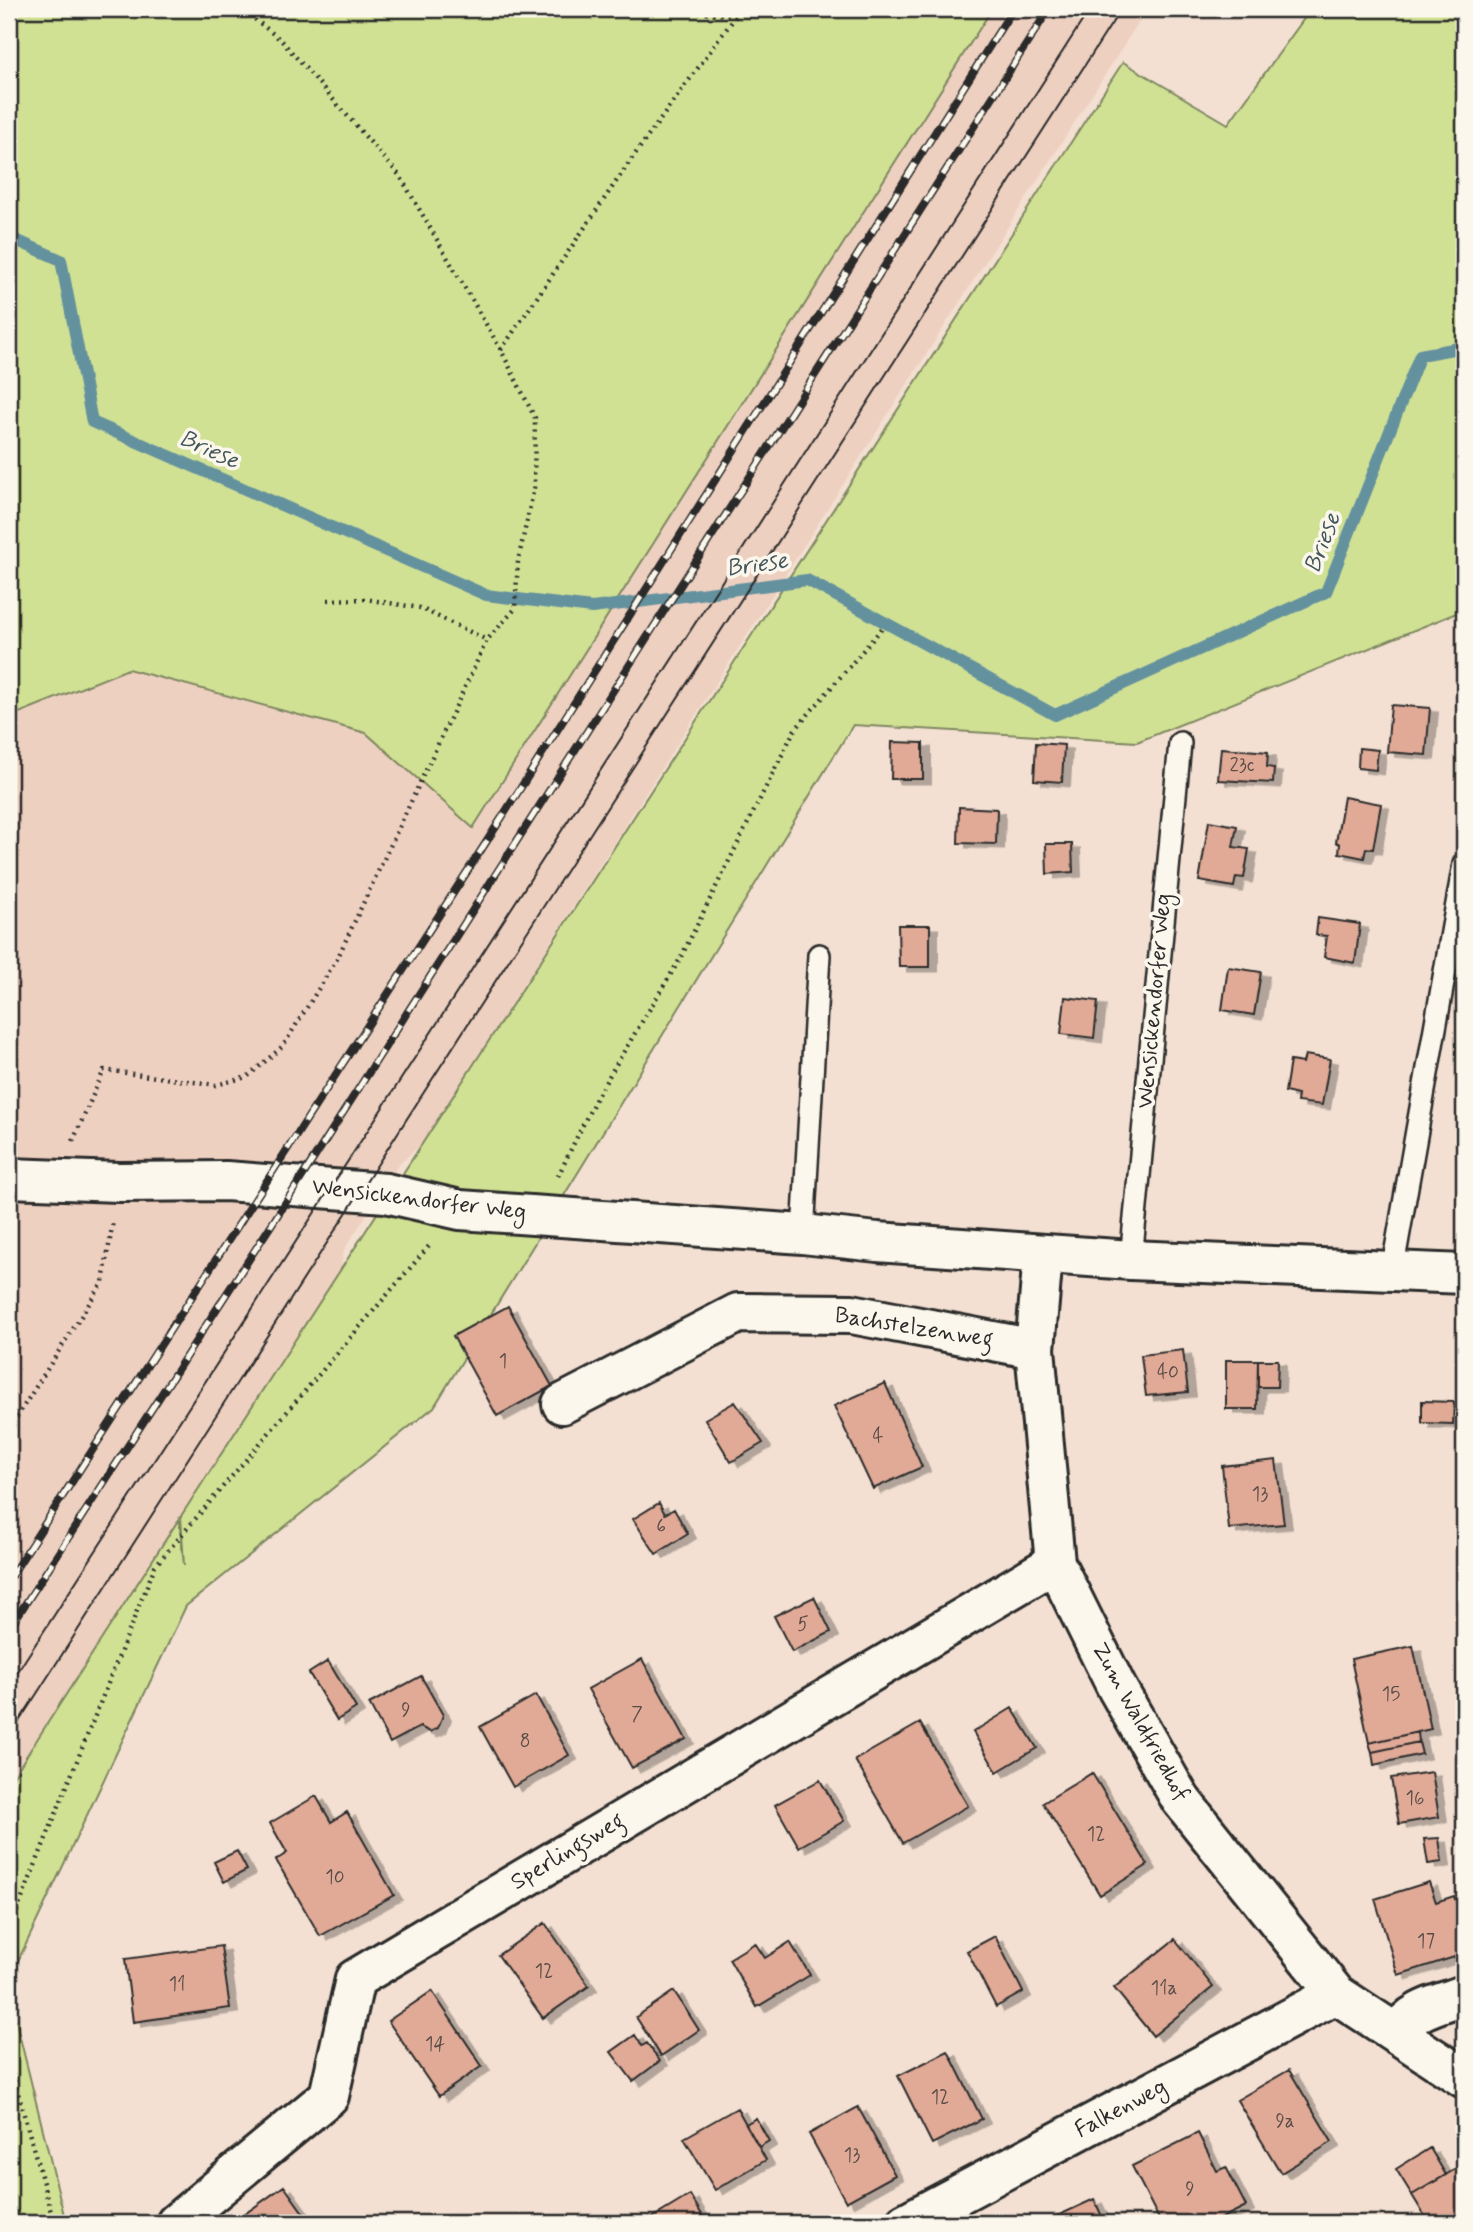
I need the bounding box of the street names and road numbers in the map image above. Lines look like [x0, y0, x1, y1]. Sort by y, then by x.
street label: Wensickendorfer Weg [1131, 892, 1181, 1110]
street label: Wensickendorfer Weg [310, 1172, 528, 1230]
street label: Bachstelzenweg [832, 1301, 995, 1357]
street label: Zum Waldfriedhof [1084, 1637, 1196, 1807]
street label: Sperlingsweg [506, 1806, 632, 1899]
street label: Falkenweg [1070, 2072, 1173, 2147]

